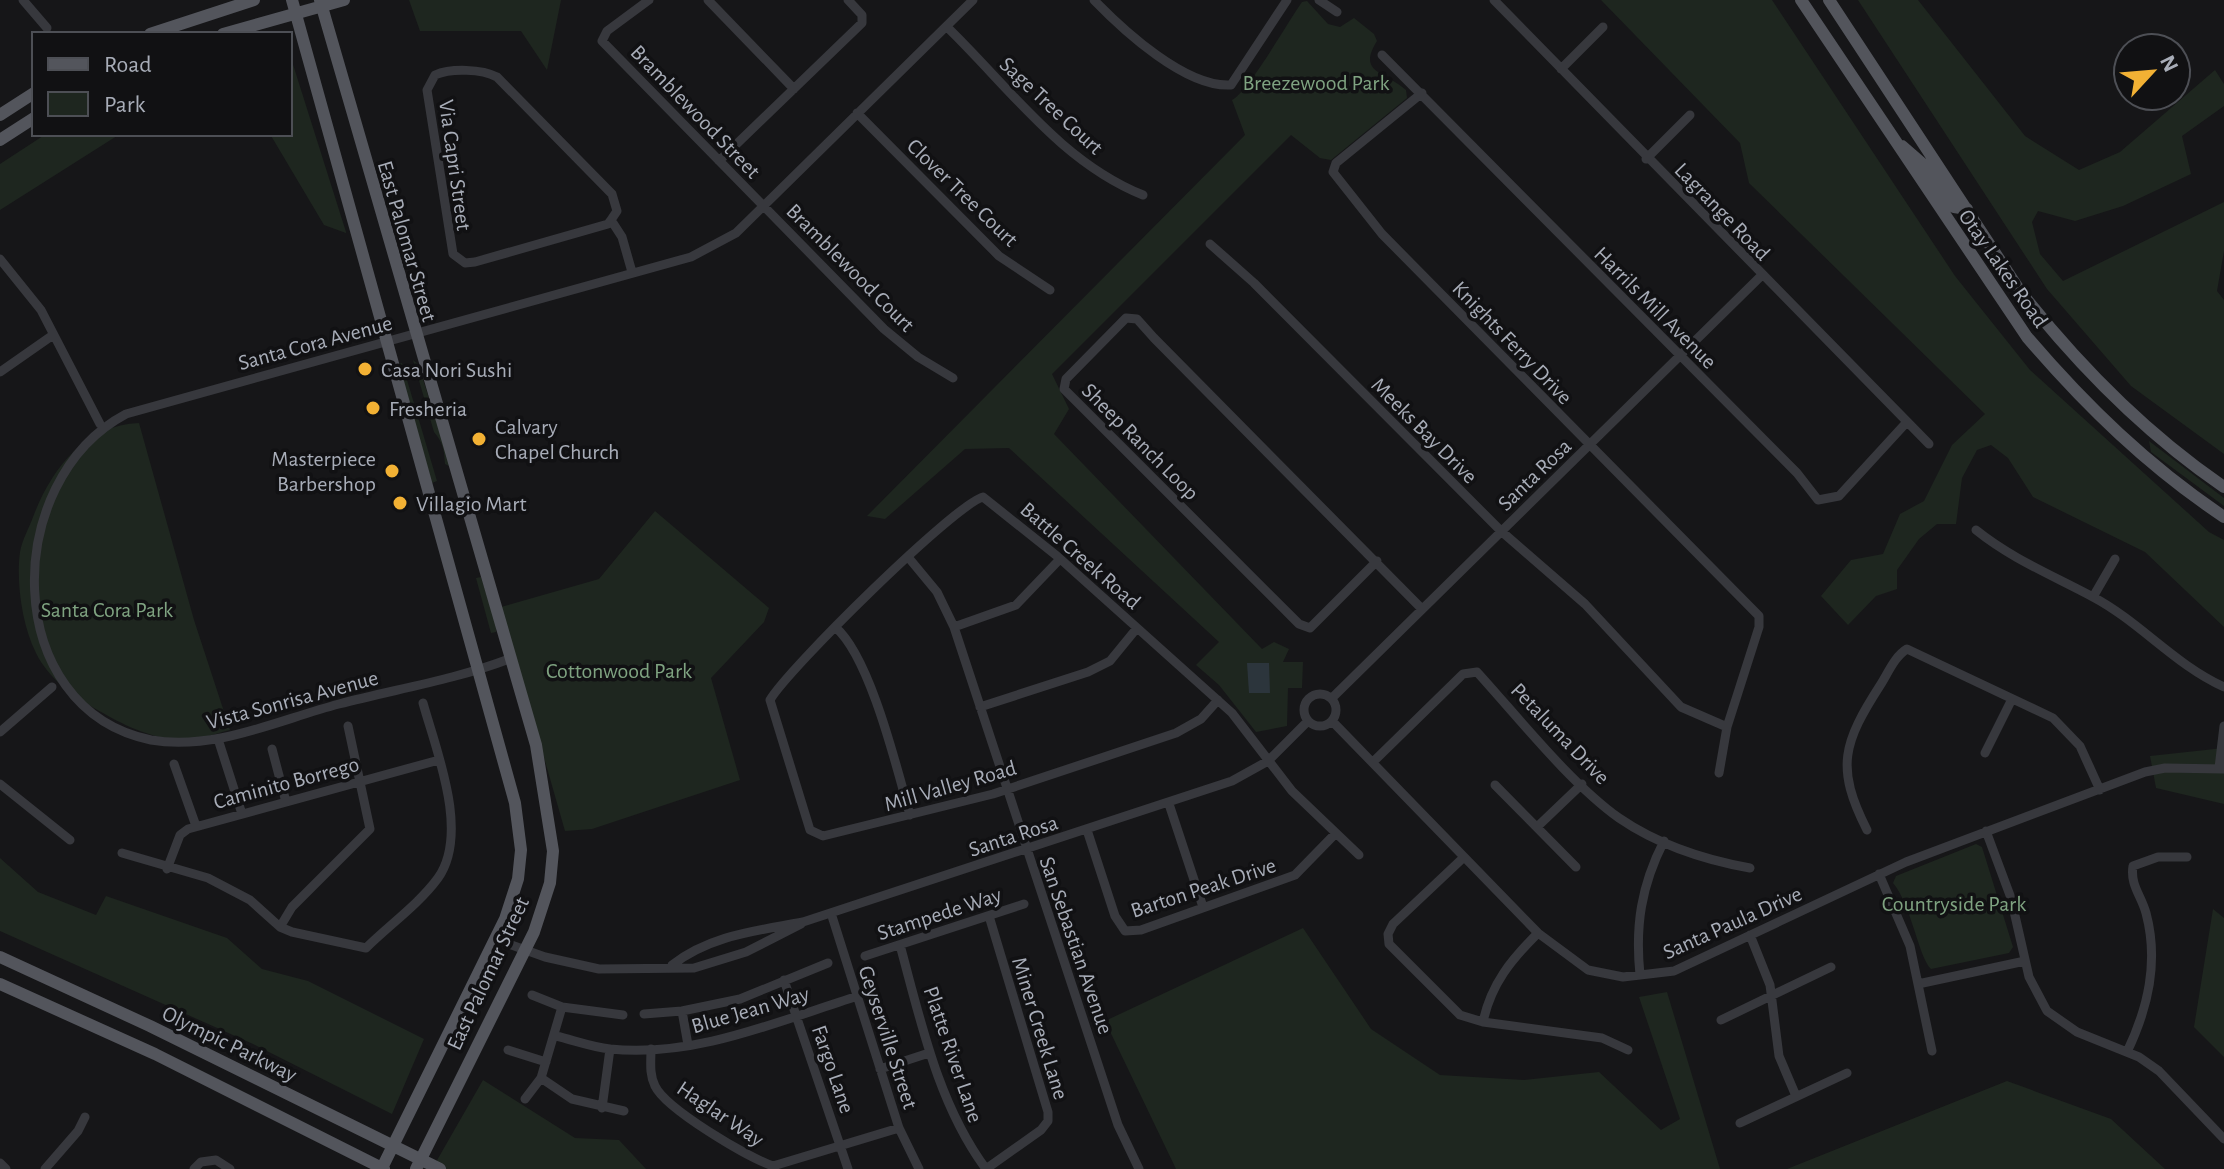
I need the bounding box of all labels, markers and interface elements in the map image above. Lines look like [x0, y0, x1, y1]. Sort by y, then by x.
legend [32, 32, 292, 136]
north arrow [2112, 32, 2192, 112]
street label: Bramblewood Street [626, 41, 764, 183]
text: N [2156, 52, 2182, 75]
text: Road [104, 53, 152, 77]
street label: Sage Tree Court [996, 53, 1107, 159]
park label: Breezewood Park [1243, 72, 1389, 94]
text: Park [104, 93, 145, 117]
street label: Via Capri Street [435, 98, 475, 232]
street label: Clover Tree Court [903, 135, 1022, 251]
street label: East Palomar Street [374, 158, 441, 324]
street label: Lagrange Road [1670, 159, 1774, 265]
street label: Bramblewood Court [782, 199, 919, 336]
street label: Otay Lakes Road [1954, 206, 2052, 332]
street label: Harrils Mill Avenue [1590, 242, 1721, 373]
street label: Knights Ferry Drive [1448, 277, 1576, 408]
street label: Santa Cora Avenue [236, 312, 395, 374]
place label: Casa Nori Sushi [381, 359, 512, 381]
marker: Casa Nori Sushi [356, 360, 374, 378]
street label: Meeks Bay Drive [1367, 374, 1481, 488]
street label: Sheep Ranch Loop [1078, 379, 1203, 504]
place label: Fresheria [389, 398, 467, 420]
marker: Fresheria [364, 399, 382, 417]
place label: Calvary Chapel Church [495, 416, 619, 463]
marker: Calvary Chapel Church [470, 430, 488, 448]
street label: Santa Rosa [1494, 435, 1576, 515]
place label: Masterpiece Barbershop [271, 448, 376, 495]
marker: Masterpiece Barbershop [383, 462, 401, 480]
place label: Villagio Mart [416, 493, 526, 515]
marker: Villagio Mart [391, 494, 409, 512]
street label: Battle Creek Road [1016, 498, 1145, 614]
park label: Santa Cora Park [41, 599, 173, 621]
park label: Cottonwood Park [546, 660, 692, 682]
street label: Vista Sonrisa Avenue [204, 666, 381, 733]
street label: Petaluma Drive [1507, 679, 1614, 789]
street label: Caminito Borrego [211, 753, 362, 813]
street label: Mill Valley Road [882, 757, 1019, 815]
street label: Santa Rosa [966, 811, 1061, 861]
street label: San Sebastian Avenue [1035, 854, 1117, 1037]
street label: Barton Peak Drive [1128, 854, 1279, 922]
street label: Stampede Way [874, 883, 1005, 944]
street label: Santa Paula Drive [1660, 883, 1805, 963]
street label: East Palomar Street [443, 893, 533, 1053]
park label: Countryside Park [1882, 893, 2026, 915]
street label: Miner Creek Lane [1008, 955, 1072, 1102]
street label: Geyserville Street [855, 963, 922, 1112]
street label: Blue Jean Way [689, 982, 812, 1037]
street label: Platte River Lane [919, 983, 987, 1125]
street label: Olympic Parkway [159, 1002, 301, 1086]
street label: Fargo Lane [808, 1022, 858, 1116]
street label: Haglar Way [673, 1077, 768, 1151]

